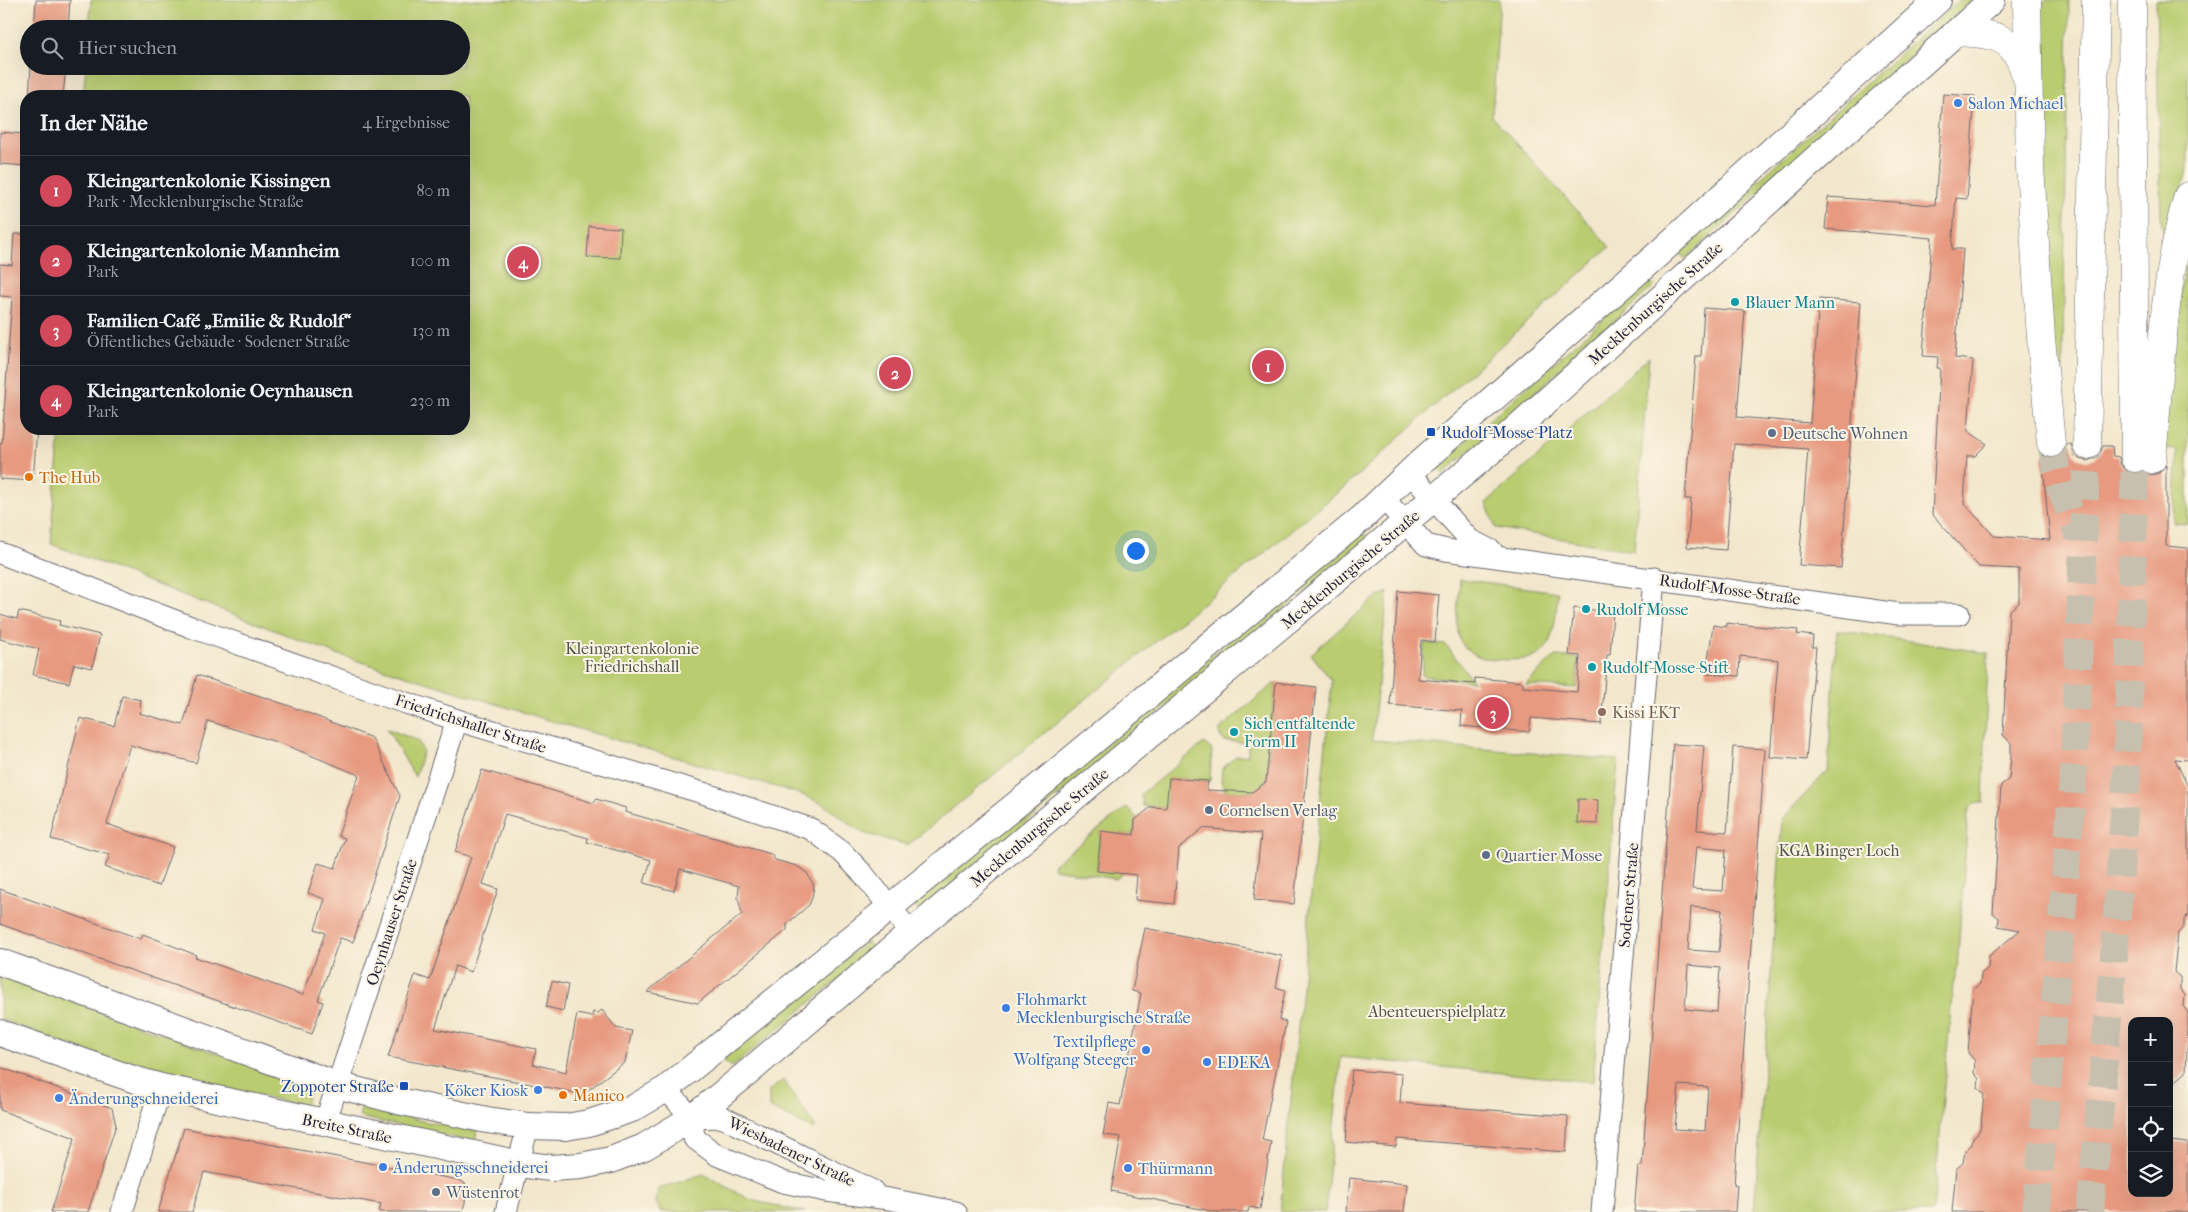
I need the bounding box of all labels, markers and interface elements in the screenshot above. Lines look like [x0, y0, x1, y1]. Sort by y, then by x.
search box [20, 20, 470, 75]
icon: search [38, 34, 66, 62]
text: Hier suchen [78, 37, 177, 59]
place label: Salon Michael [1968, 94, 2064, 113]
marker: Salon Michael [1952, 97, 1964, 109]
text: In der Nähe [40, 111, 148, 135]
text: 4 Ergebnisse [362, 113, 450, 132]
text: Kleingartenkolonie Kissingen [87, 170, 331, 192]
text: 1 [53, 181, 59, 200]
text: 80 m [416, 181, 450, 200]
text: Park · Mecklenburgische Straße [87, 192, 303, 211]
street label: Mecklenburgische Straße [1584, 238, 1727, 369]
text: Kleingartenkolonie Mannheim [87, 240, 339, 262]
pin: 4 [507, 243, 539, 281]
text: 2 [52, 251, 60, 270]
text: 100 m [410, 251, 450, 270]
text: Park [87, 262, 119, 281]
place label: Blauer Mann [1745, 293, 1836, 312]
marker: Blauer Mann [1729, 296, 1741, 308]
text: Familien-Café „Emilie & Rudolf“ [87, 310, 351, 332]
text: 3 [53, 321, 59, 340]
text: 130 m [412, 321, 450, 340]
text: Öffentliches Gebäude · Sodener Straße [87, 332, 350, 351]
pin: 1 [1252, 347, 1284, 385]
pin: 2 [879, 354, 911, 392]
text: Kleingartenkolonie Oeynhausen [87, 380, 353, 402]
text: 4 [51, 391, 61, 410]
text: 230 m [410, 391, 450, 410]
text: Park [87, 402, 119, 421]
place label: Rudolf-Mosse-Platz [1441, 423, 1573, 442]
place label: Deutsche Wohnen [1782, 424, 1909, 443]
marker: Rudolf-Mosse-Platz [1425, 426, 1437, 438]
marker: Deutsche Wohnen [1766, 427, 1778, 439]
place label: The Hub [39, 468, 100, 487]
marker: The Hub [23, 471, 35, 483]
street label: Mecklenburgische Straße [1277, 506, 1423, 633]
your location [1123, 538, 1149, 564]
street label: Rudolf-Mosse-Straße [1658, 570, 1802, 609]
place label: Rudolf Mosse [1596, 600, 1689, 619]
marker: Rudolf Mosse [1580, 603, 1592, 615]
park label: Kleingartenkolonie Friedrichshall [565, 639, 699, 676]
place label: Rudolf-Mosse-Stift [1602, 658, 1729, 677]
marker: Rudolf-Mosse-Stift [1586, 661, 1598, 673]
street label: Friedrichshaller Straße [393, 690, 549, 757]
pin: 3 [1477, 694, 1509, 732]
place label: Kissi EKT [1612, 703, 1680, 722]
marker: Kissi EKT [1596, 706, 1608, 718]
place label: Sich entfaltende Form II [1244, 714, 1356, 751]
marker: Sich entfaltende Form II [1228, 726, 1240, 738]
street label: Mecklenburgische Straße [966, 764, 1112, 891]
place label: Cornelsen Verlag [1219, 801, 1338, 820]
marker: Cornelsen Verlag [1203, 804, 1215, 816]
park label: KGA Binger Loch [1778, 841, 1900, 860]
street label: Sodener Straße [1614, 842, 1643, 948]
place label: Quartier Mosse [1496, 846, 1603, 865]
marker: Quartier Mosse [1480, 849, 1492, 861]
street label: Oeynhauser Straße [362, 856, 421, 988]
place label: Flohmarkt Mecklenburgische Straße [1016, 990, 1191, 1027]
marker: Flohmarkt Mecklenburgische Straße [1000, 1002, 1012, 1014]
park label: Abenteuerspielplatz [1367, 1002, 1506, 1021]
map controls [2128, 1017, 2173, 1197]
button: + [2128, 1017, 2173, 1062]
place label: Textilpflege Wolfgang Steeger [1012, 1032, 1136, 1069]
marker: Textilpflege Wolfgang Steeger [1140, 1044, 1152, 1056]
place label: EDEKA [1217, 1053, 1271, 1072]
marker: EDEKA [1201, 1056, 1213, 1068]
button: − [2128, 1062, 2173, 1107]
place label: Zoppoter Straße [281, 1077, 394, 1096]
marker: Zoppoter Straße [398, 1080, 410, 1092]
place label: Köker Kiosk [444, 1081, 529, 1100]
marker: Köker Kiosk [532, 1084, 544, 1096]
place label: Manico [573, 1086, 624, 1105]
place label: Änderungschneiderei [68, 1089, 219, 1108]
marker: Manico [557, 1089, 569, 1101]
marker: Änderungschneiderei [53, 1092, 65, 1104]
button: locate [2128, 1107, 2173, 1152]
street label: Breite Straße [300, 1110, 394, 1147]
street label: Wiesbadener Straße [724, 1112, 858, 1190]
button: layers [2128, 1152, 2173, 1197]
place label: Änderungsschneiderei [392, 1158, 549, 1177]
place label: Thürmann [1138, 1159, 1214, 1178]
marker: Änderungsschneiderei [377, 1161, 389, 1173]
marker: Thürmann [1122, 1162, 1134, 1174]
place label: Wüstenrot [445, 1183, 520, 1202]
marker: Wüstenrot [430, 1186, 442, 1198]

